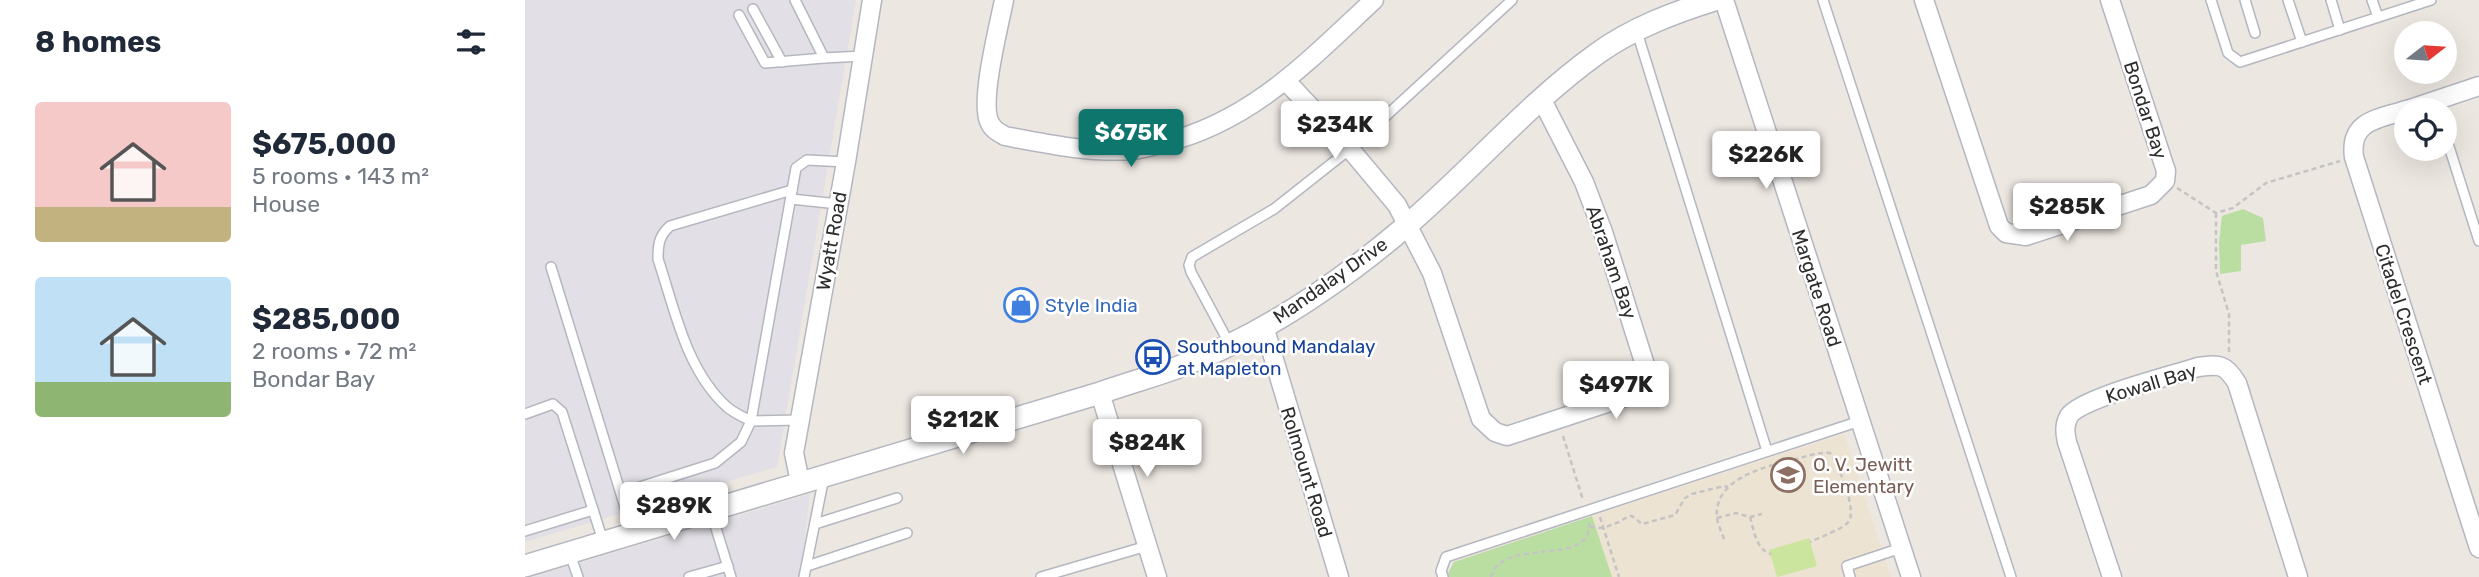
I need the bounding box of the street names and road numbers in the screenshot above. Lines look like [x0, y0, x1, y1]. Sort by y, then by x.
street label: Bondar Bay [2119, 58, 2172, 162]
street label: Wyatt Road [811, 190, 852, 292]
street label: Abraham Bay [1581, 202, 1642, 322]
street label: Margate Road [1787, 227, 1846, 350]
street label: Mandalay Drive [1269, 233, 1392, 328]
street label: Citadel Crescent [2370, 241, 2437, 388]
street label: Kowall Bay [2103, 359, 2200, 408]
street label: Rolmount Road [1276, 404, 1337, 540]

